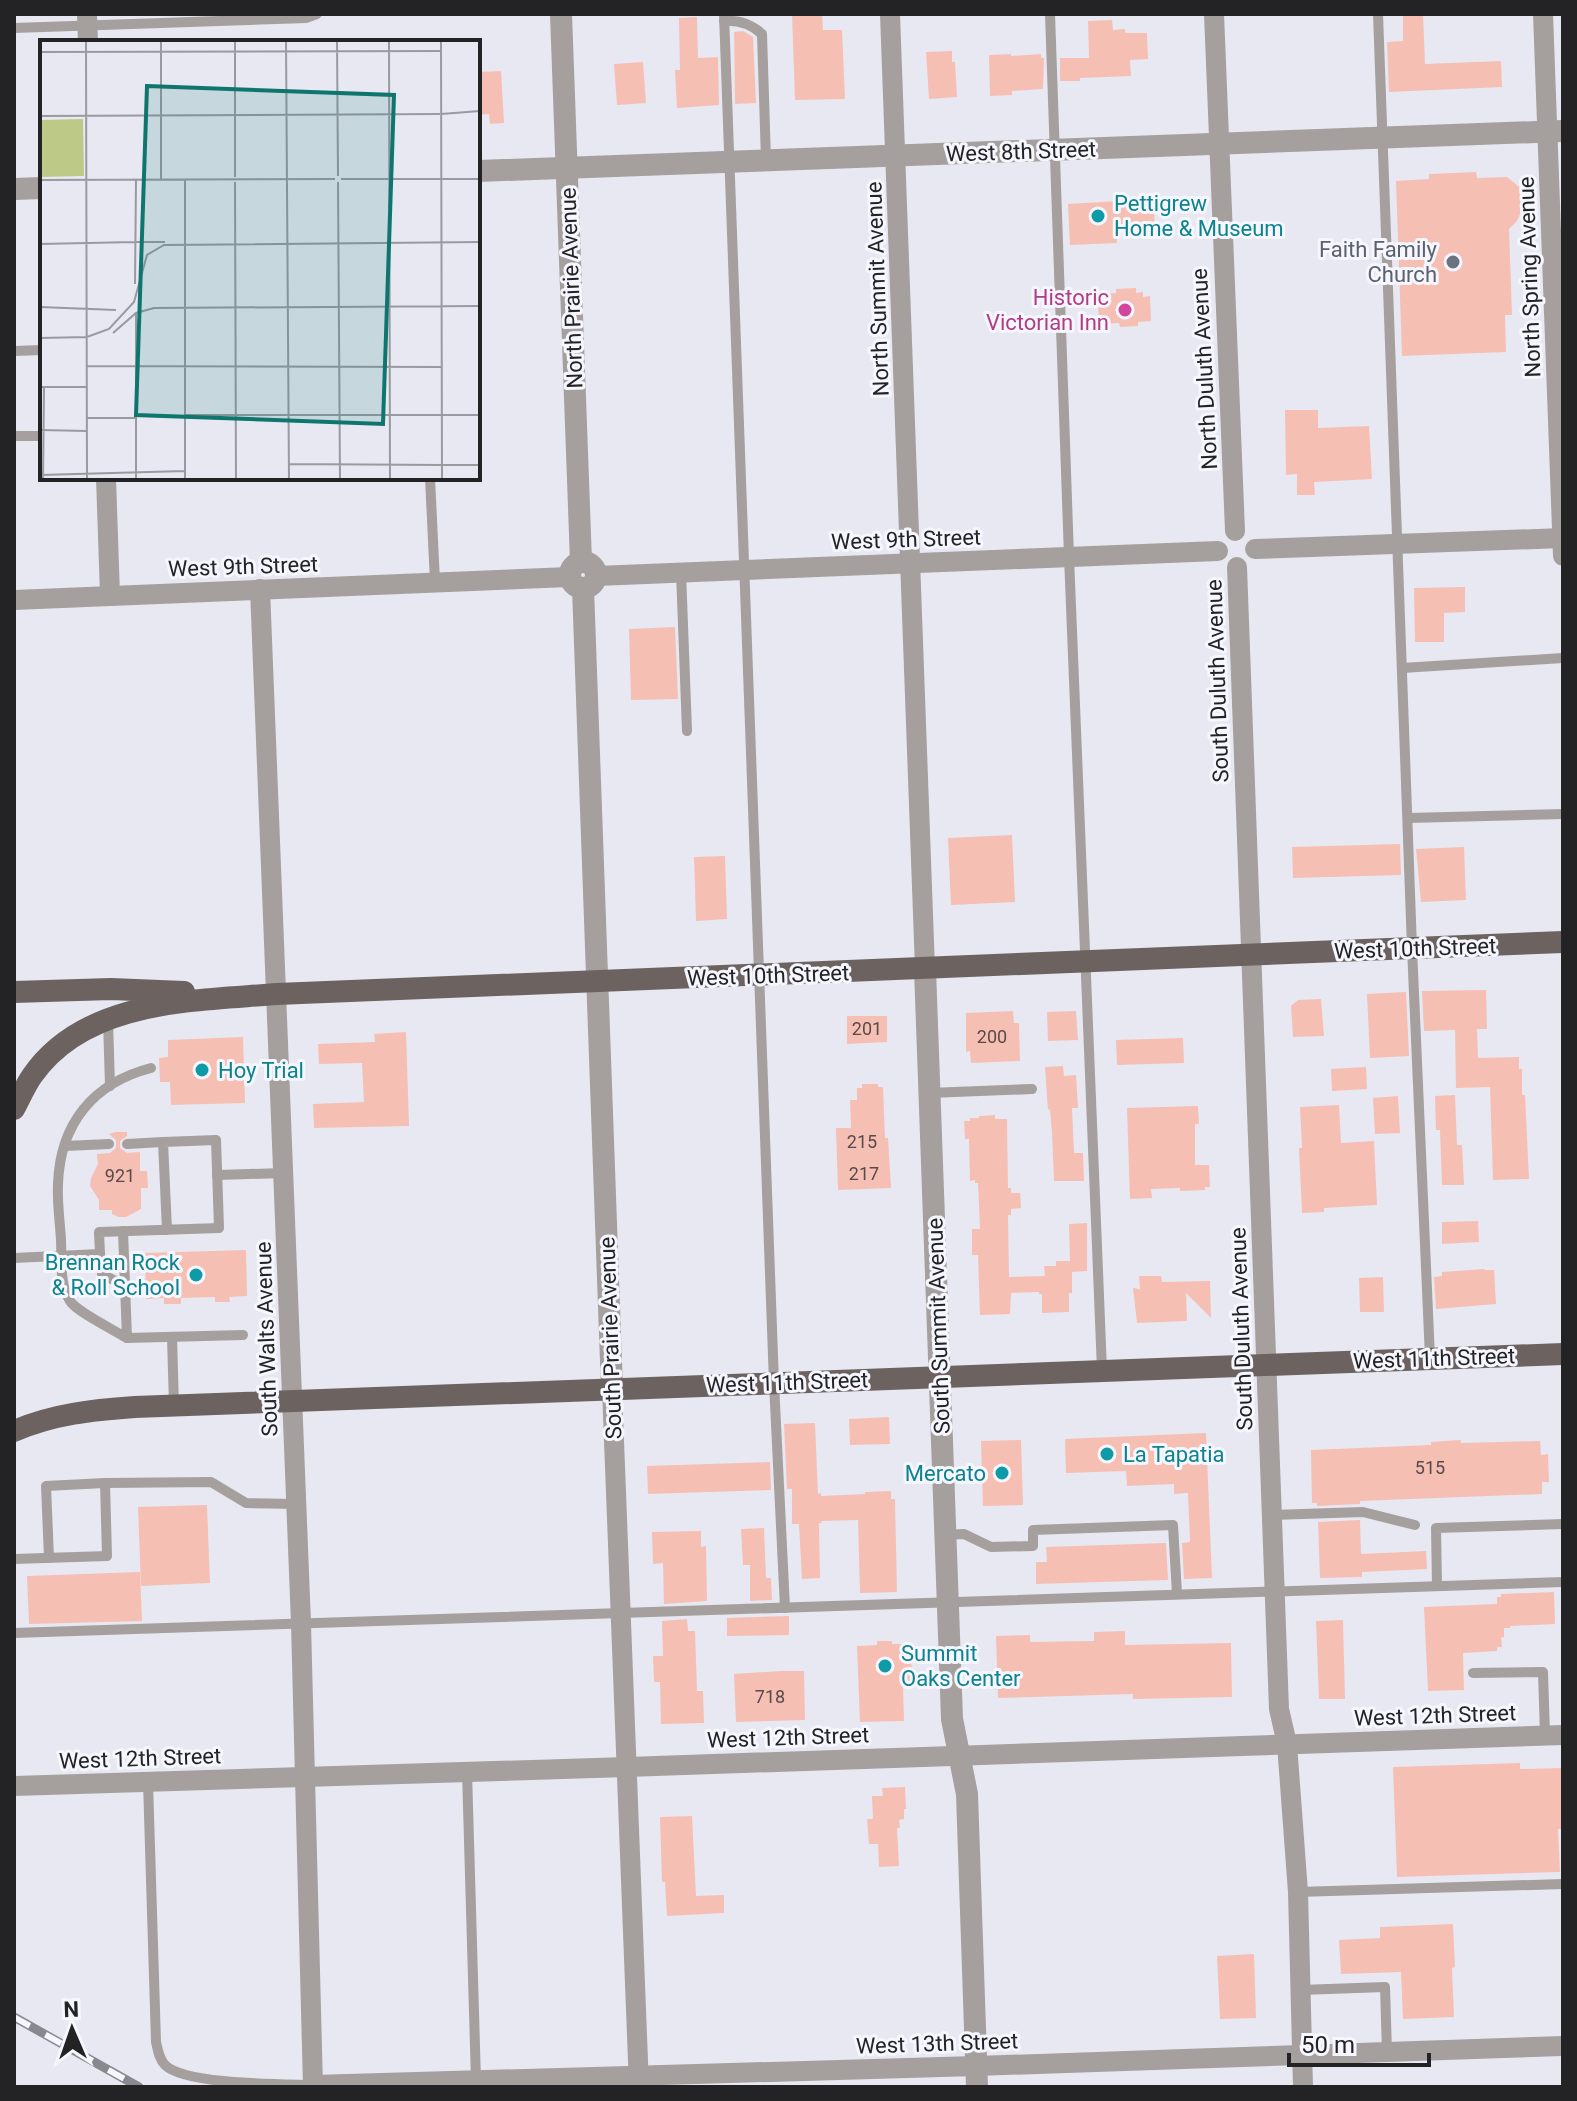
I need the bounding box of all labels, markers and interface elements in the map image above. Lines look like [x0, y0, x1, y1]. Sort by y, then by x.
inset map [40, 40, 480, 480]
street label: West 8th Street [946, 136, 1096, 167]
street label: North Spring Avenue [1513, 176, 1546, 378]
street label: North Summit Avenue [861, 181, 894, 397]
street label: North Prairie Avenue [555, 187, 588, 389]
place label: Pettigrew Home & Museum [1114, 191, 1284, 241]
marker: Pettigrew Home & Museum [1089, 207, 1107, 225]
place label: Faith Family Church [1319, 237, 1438, 287]
marker: Faith Family Church [1444, 253, 1462, 271]
street label: North Duluth Avenue [1187, 268, 1222, 470]
place label: Historic Victorian Inn [986, 285, 1109, 335]
marker: Historic Victorian Inn [1116, 301, 1134, 319]
street label: West 9th Street [831, 524, 981, 555]
street label: West 9th Street [168, 551, 318, 582]
street label: South Duluth Avenue [1201, 579, 1234, 783]
street label: West 10th Street [1333, 933, 1497, 964]
street label: West 10th Street [686, 960, 850, 991]
house number: 201 [852, 1018, 882, 1039]
house number: 200 [977, 1026, 1007, 1047]
place label: Hoy Trial [218, 1058, 304, 1083]
marker: Hoy Trial [193, 1061, 211, 1079]
house number: 215 [847, 1131, 877, 1152]
house number: 217 [849, 1163, 879, 1184]
house number: 921 [105, 1165, 135, 1186]
street label: South Summit Avenue [922, 1217, 955, 1434]
street label: South Duluth Avenue [1225, 1227, 1258, 1431]
street label: South Prairie Avenue [594, 1236, 627, 1440]
street label: South Walts Avenue [251, 1241, 282, 1437]
place label: Brennan Rock & Roll School [45, 1250, 181, 1300]
marker: Brennan Rock & Roll School [187, 1266, 205, 1284]
street label: West 11th Street [1352, 1343, 1516, 1374]
street label: West 11th Street [705, 1367, 869, 1398]
place label: La Tapatia [1123, 1442, 1225, 1467]
marker: La Tapatia [1098, 1445, 1116, 1463]
house number: 515 [1415, 1457, 1445, 1478]
place label: Mercato [905, 1461, 986, 1486]
marker: Mercato [993, 1464, 1011, 1482]
place label: Summit Oaks Center [901, 1641, 1021, 1691]
marker: Summit Oaks Center [876, 1657, 894, 1675]
house number: 718 [755, 1686, 785, 1707]
street label: West 12th Street [1353, 1700, 1517, 1731]
street label: West 12th Street [706, 1722, 870, 1753]
street label: West 12th Street [58, 1743, 222, 1774]
north arrow [32, 1989, 112, 2069]
text: N [63, 1997, 80, 2022]
scale bar [1289, 2017, 1429, 2067]
street label: West 13th Street [855, 2028, 1019, 2059]
text: 50 m [1301, 2031, 1355, 2059]

